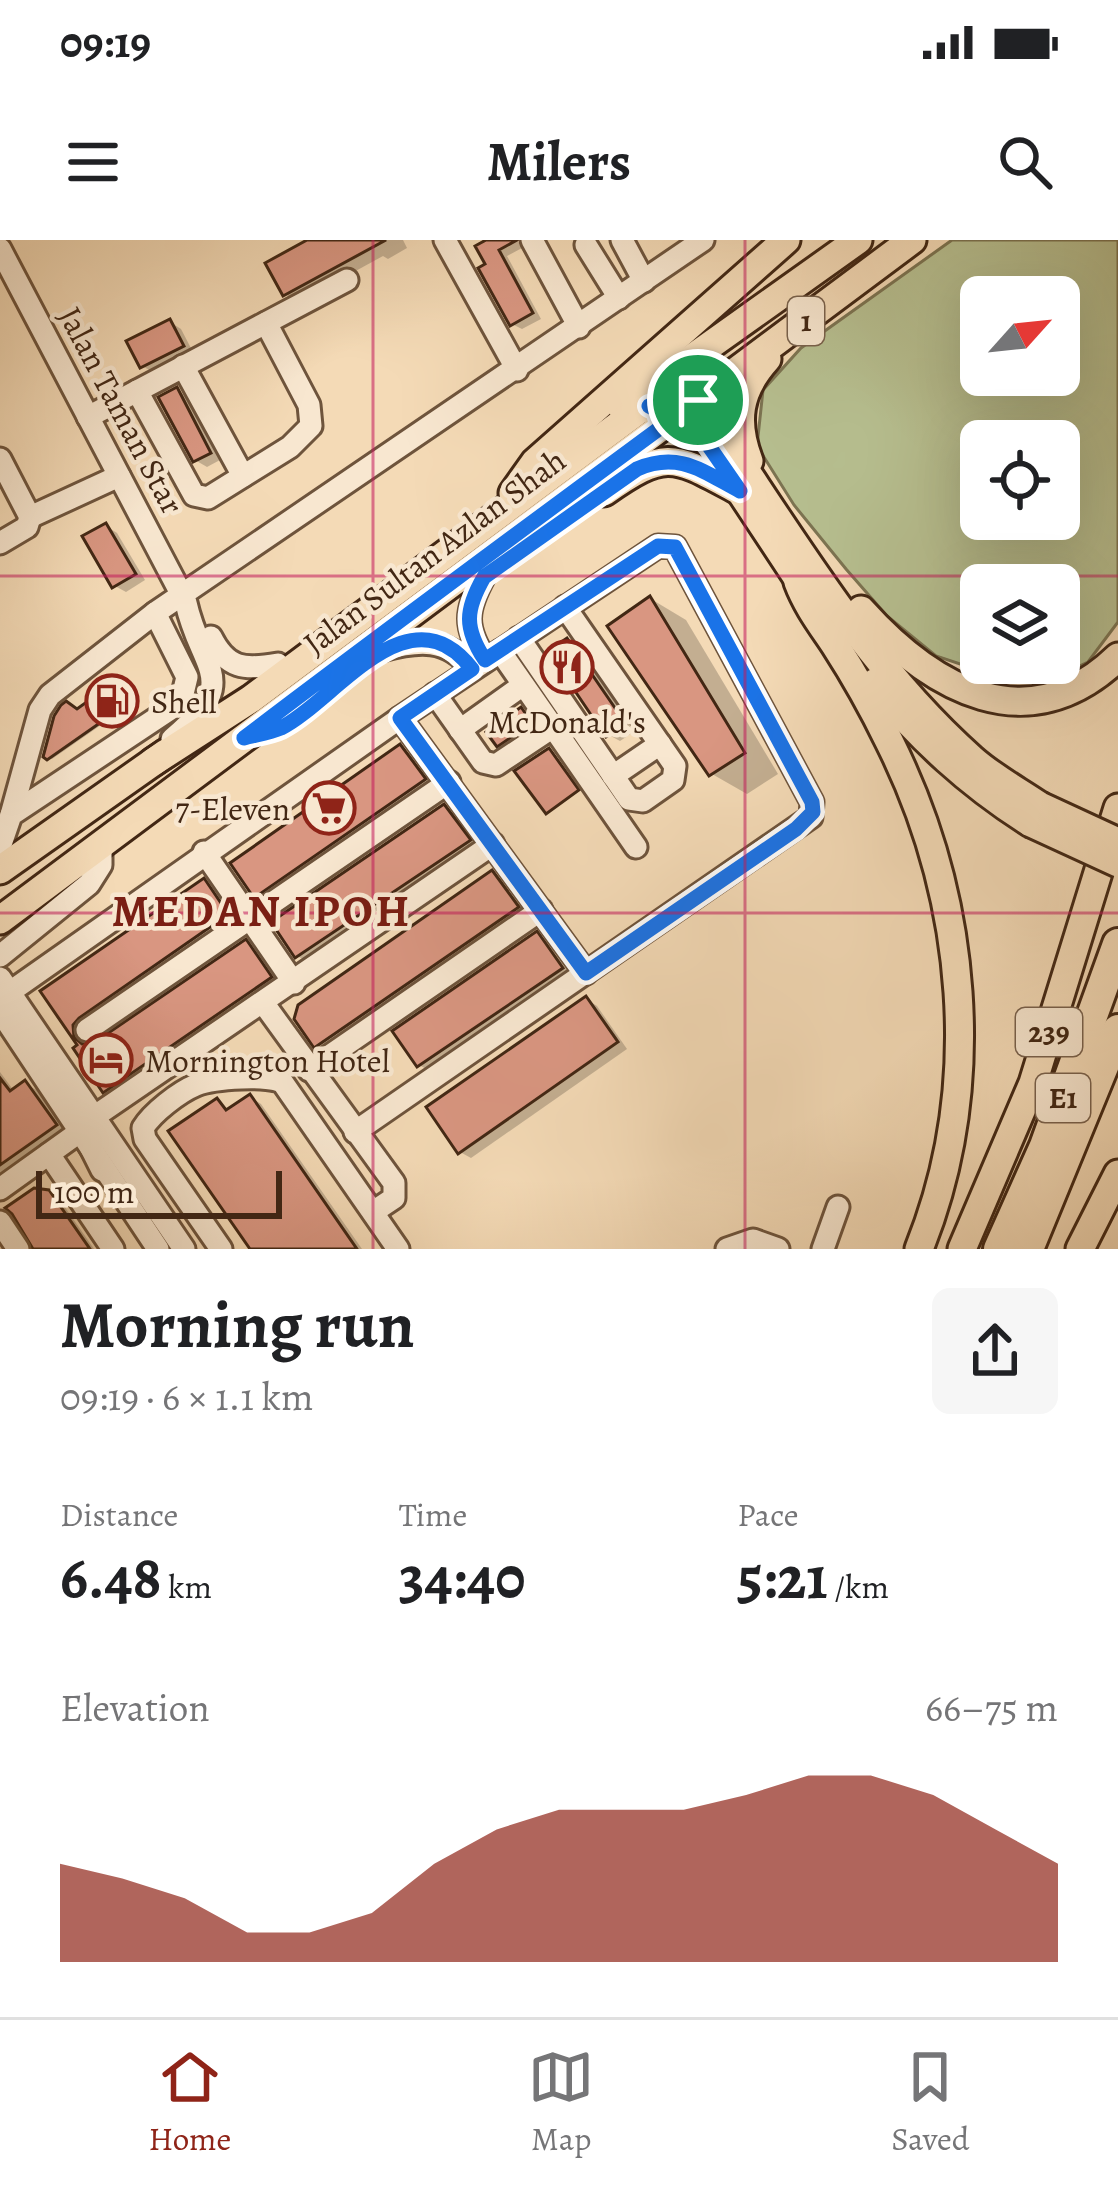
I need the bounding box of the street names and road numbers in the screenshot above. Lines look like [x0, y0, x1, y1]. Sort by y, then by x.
road number: 1 [788, 297, 824, 345]
street label: Jalan Taman Star [48, 299, 195, 522]
street label: Jalan Sultan Azlan Shah [294, 438, 575, 665]
road number: 239 [1016, 1008, 1082, 1056]
road number: E1 [1036, 1074, 1090, 1122]

